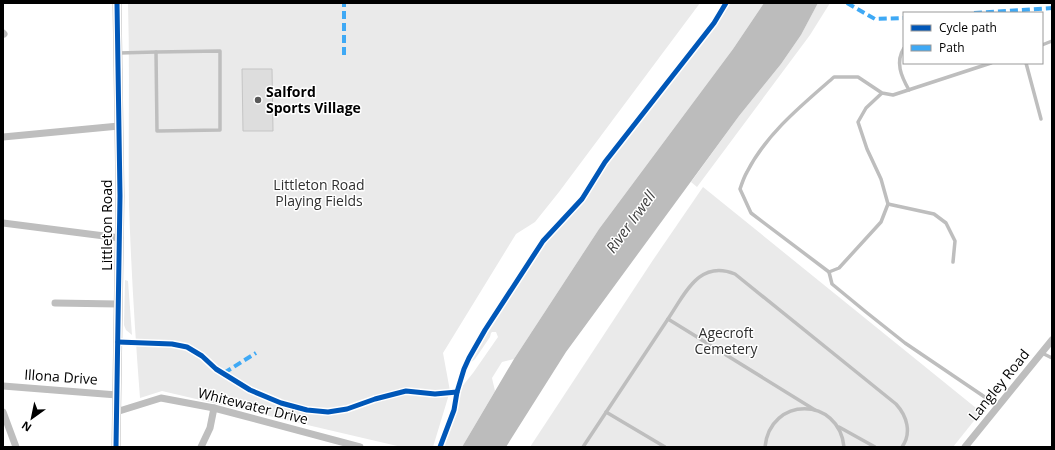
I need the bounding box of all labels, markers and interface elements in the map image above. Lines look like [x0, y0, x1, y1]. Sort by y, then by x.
legend [903, 12, 1043, 64]
text: Cycle path [939, 19, 997, 36]
text: Path [939, 39, 965, 56]
place label: Salford Sports Village [266, 82, 361, 117]
marker: Salford Sports Village [253, 95, 263, 105]
park label: Littleton Road Playing Fields [273, 175, 365, 210]
street label: Littleton Road [97, 179, 116, 271]
water label: River Irwell [601, 185, 660, 257]
park label: Agecroft Cemetery [694, 323, 759, 358]
street label: Langley Road [964, 345, 1033, 424]
street label: Illona Drive [24, 364, 99, 389]
street label: Whitewater Drive [196, 383, 310, 428]
north arrow [12, 398, 52, 438]
text: N [18, 418, 34, 436]

